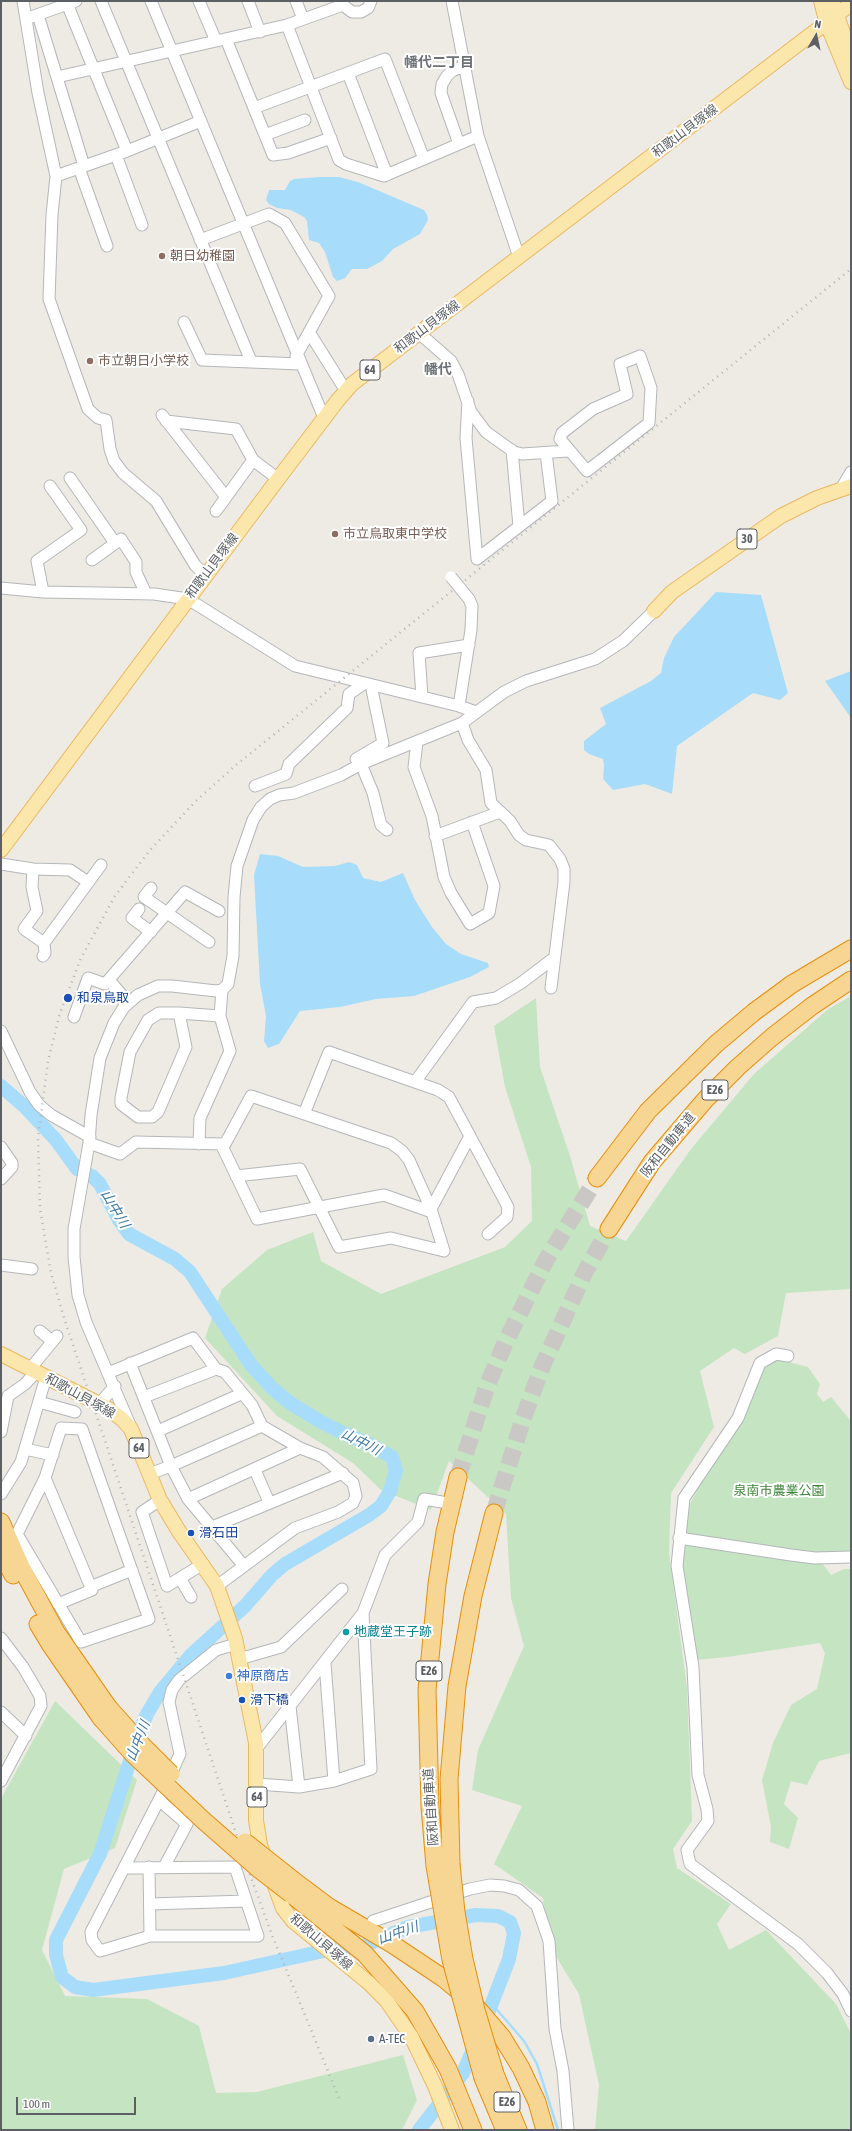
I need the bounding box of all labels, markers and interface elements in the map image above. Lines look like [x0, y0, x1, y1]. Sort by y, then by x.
north arrow [796, 16, 836, 56]
text: N [814, 18, 822, 31]
district label: 幡代二丁目 [404, 55, 474, 71]
street label: 和歌山貝塚線 [649, 101, 721, 161]
place label: 朝日幼稚園 [170, 248, 235, 264]
marker: 朝日幼稚園 [157, 251, 167, 261]
street label: 和歌山貝塚線 [391, 297, 463, 357]
place label: 市立朝日小学校 [98, 353, 189, 369]
marker: 市立朝日小学校 [85, 356, 95, 366]
road number: 64 [360, 360, 380, 380]
district label: 幡代 [424, 362, 452, 378]
place label: 市立鳥取東中学校 [343, 526, 447, 542]
marker: 市立鳥取東中学校 [330, 529, 340, 539]
road number: 30 [737, 529, 757, 549]
street label: 和歌山貝塚線 [182, 530, 242, 602]
place label: 和泉鳥取 [77, 990, 129, 1006]
marker: 和泉鳥取 [62, 992, 74, 1004]
road number: E26 [702, 1080, 728, 1100]
street label: 阪和自動車道 [637, 1110, 699, 1180]
water label: 山中川 [97, 1187, 133, 1231]
street label: 和歌山貝塚線 [42, 1370, 118, 1422]
water label: 山中川 [338, 1425, 384, 1459]
road number: 64 [129, 1438, 149, 1458]
park label: 泉南市農業公園 [734, 1483, 824, 1499]
place label: 滑石田 [199, 1525, 238, 1541]
marker: 滑石田 [186, 1528, 196, 1538]
place label: 地蔵堂王子跡 [354, 1624, 432, 1640]
marker: 地蔵堂王子跡 [341, 1627, 351, 1637]
road number: E26 [416, 1661, 442, 1681]
place label: 神原商店 [237, 1668, 289, 1684]
marker: 神原商店 [224, 1671, 234, 1681]
place label: 滑下橋 [250, 1692, 289, 1708]
marker: 滑下橋 [237, 1695, 247, 1705]
water label: 山中川 [122, 1718, 154, 1764]
street label: 阪和自動車道 [420, 1768, 442, 1846]
road number: 64 [247, 1787, 267, 1807]
street label: 和歌山貝塚線 [286, 1911, 356, 1973]
water label: 山中川 [375, 1918, 421, 1948]
place label: A-TEC [379, 2031, 405, 2047]
marker: A-TEC [366, 2034, 376, 2044]
scale bar [18, 2089, 138, 2115]
road number: E26 [494, 2092, 520, 2112]
text: 100 m [23, 2097, 50, 2111]

